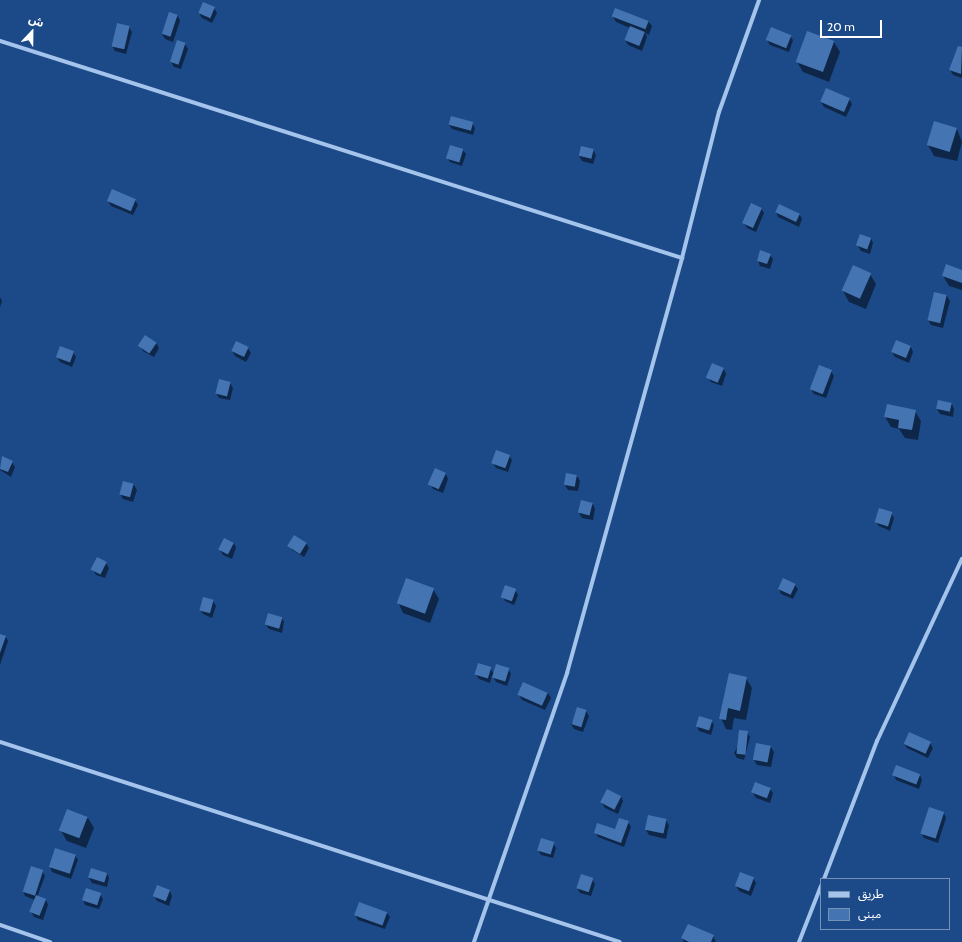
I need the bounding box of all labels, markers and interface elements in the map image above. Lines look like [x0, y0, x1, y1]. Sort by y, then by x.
north arrow [12, 12, 52, 52]
text: ش [27, 12, 46, 30]
scale bar [822, 12, 884, 38]
text: 20 m [827, 19, 855, 34]
legend [820, 878, 950, 930]
text: طريق [858, 886, 884, 901]
text: مبنى [858, 906, 881, 921]

